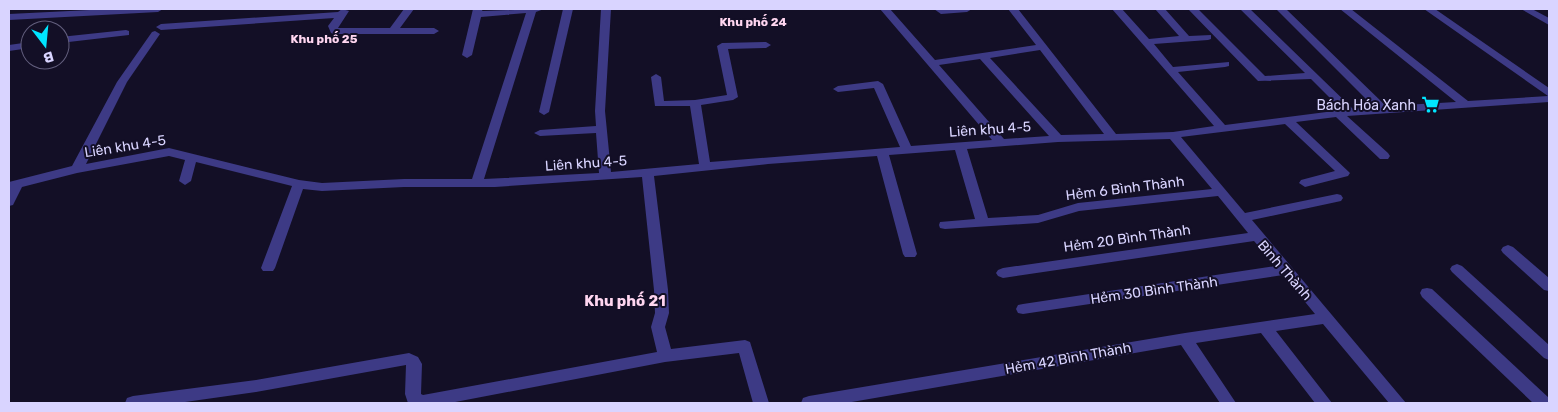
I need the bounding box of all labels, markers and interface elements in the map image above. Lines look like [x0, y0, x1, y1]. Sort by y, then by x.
district label: Khu phố 24 [719, 14, 787, 29]
north arrow [20, 20, 70, 70]
district label: Khu phố 25 [291, 31, 358, 46]
text: B [41, 47, 56, 67]
supermarket icon: Bách Hóa Xanh [1420, 95, 1440, 115]
place label: Bách Hóa Xanh [1316, 97, 1416, 114]
street label: Liên khu 4-5 [948, 118, 1032, 141]
street label: Liên khu 4-5 [83, 132, 167, 161]
street label: Liên khu 4-5 [544, 152, 628, 175]
street label: Hẻm 6 Bình Thành [1065, 173, 1185, 204]
street label: Hẻm 20 Bình Thành [1062, 221, 1192, 256]
street label: Bình Thành [1254, 237, 1315, 304]
street label: Hẻm 30 Bình Thành [1089, 273, 1219, 308]
district label: Khu phố 21 [584, 291, 666, 310]
street label: Hẻm 42 Bình Thành [1004, 339, 1133, 378]

